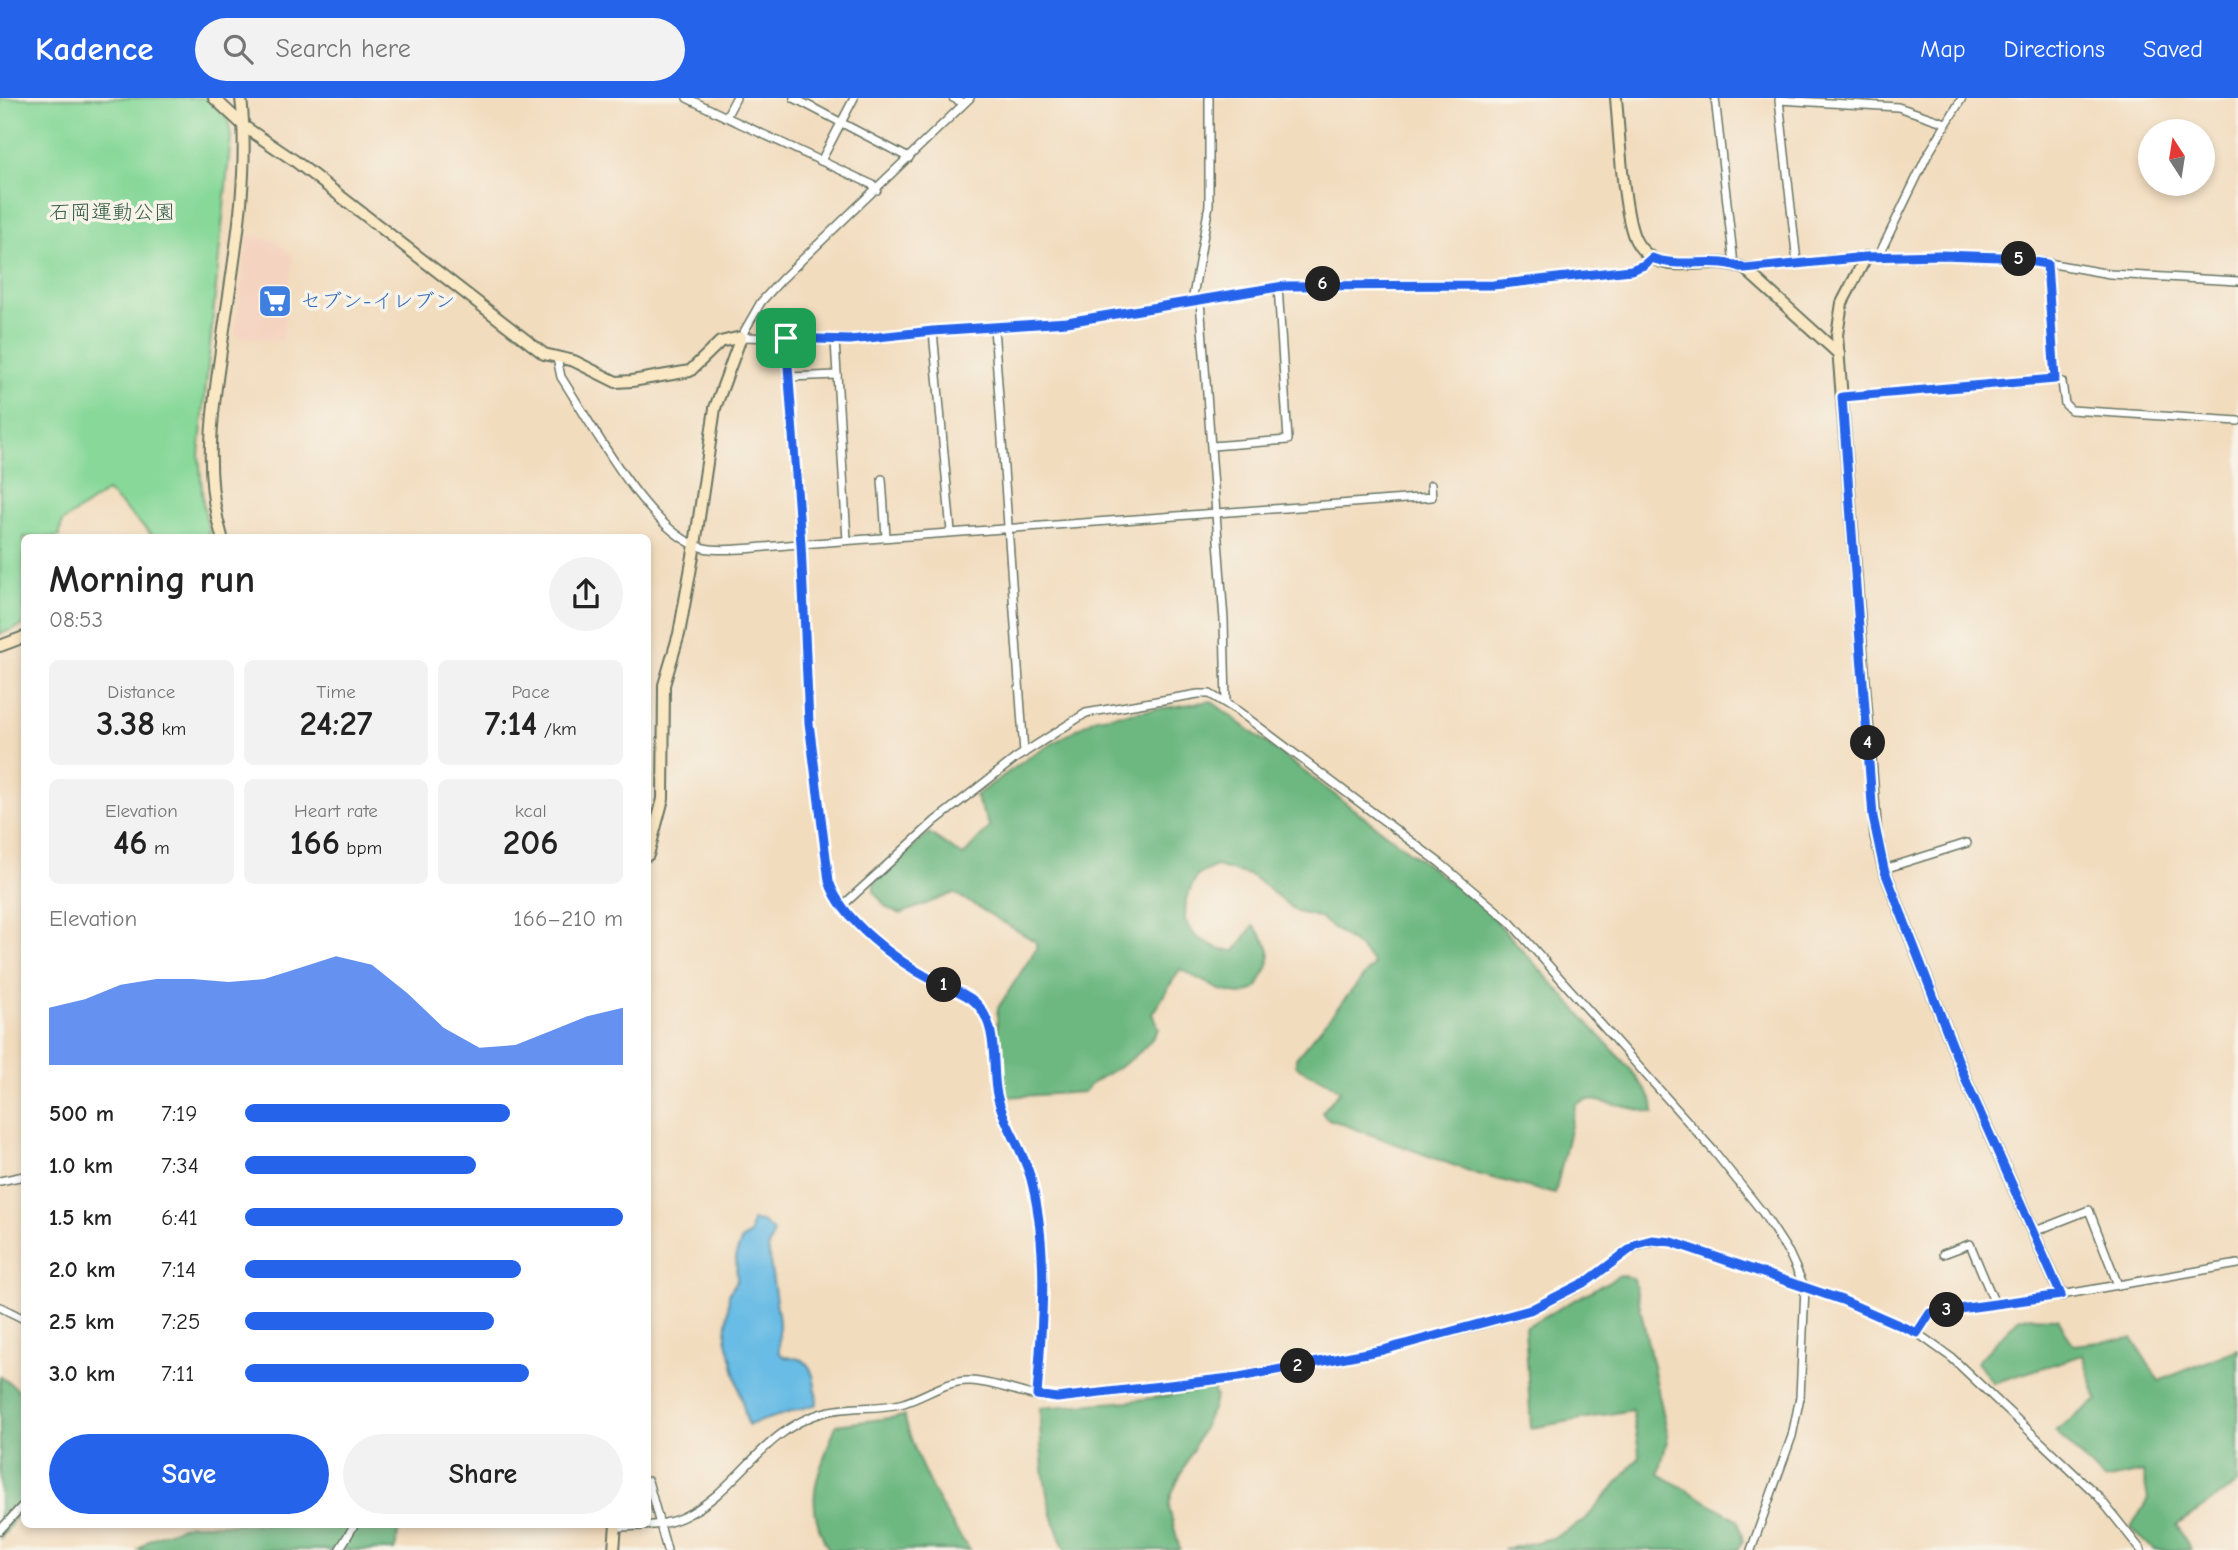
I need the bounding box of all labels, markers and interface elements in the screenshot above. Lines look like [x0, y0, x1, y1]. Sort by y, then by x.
search box [195, 18, 685, 81]
text: Kadence [35, 30, 153, 68]
icon: search [219, 30, 257, 68]
text: Search here [275, 34, 411, 64]
text: Map [1920, 35, 1966, 63]
text: Directions [2004, 35, 2105, 63]
text: Saved [2143, 35, 2203, 63]
north arrow [2138, 119, 2216, 196]
map controls [2138, 119, 2215, 196]
park label: 石岡運動公園 [49, 200, 175, 224]
pin: 5 [2002, 242, 2036, 276]
text: 5 [2013, 247, 2024, 269]
pin: 6 [1306, 266, 1340, 302]
text: 6 [1318, 272, 1327, 294]
supermarket icon: セブン-イレブン [256, 282, 294, 320]
place label: セブン-イレブン [300, 289, 455, 313]
pin [756, 308, 816, 368]
icon: arrive [767, 319, 805, 357]
button: share [549, 557, 623, 631]
text: Morning run [49, 558, 255, 602]
text: 08:53 [49, 606, 103, 633]
text: Distance [107, 681, 175, 703]
text: Time [316, 681, 356, 703]
text: Pace [512, 681, 550, 703]
text: 3.38 [96, 703, 155, 744]
text: 24:27 [300, 703, 372, 744]
text: 7:14 [484, 703, 537, 744]
text: km [155, 718, 186, 740]
text: /km [537, 718, 577, 740]
pin: 4 [1850, 726, 1885, 760]
text: 4 [1863, 731, 1872, 753]
text: Elevation [105, 800, 178, 822]
text: Heart rate [294, 800, 378, 822]
text: kcal [515, 800, 547, 822]
text: 46 [113, 822, 148, 863]
text: 166 [290, 822, 340, 863]
text: 206 [503, 822, 559, 863]
text: m [148, 837, 170, 859]
text: bpm [340, 837, 382, 859]
text: Elevation [49, 905, 137, 932]
text: 166–210 m [513, 905, 623, 932]
pin: 1 [926, 968, 962, 1002]
text: 1 [940, 973, 947, 995]
text: 500 m [49, 1100, 114, 1127]
text: 7:19 [161, 1100, 197, 1127]
text: 1.0 km [49, 1152, 113, 1179]
text: 7:34 [161, 1152, 199, 1179]
text: 1.5 km [49, 1204, 112, 1231]
text: 6:41 [161, 1204, 198, 1231]
text: 2.0 km [49, 1256, 115, 1283]
text: 7:14 [161, 1256, 196, 1283]
pin: 3 [1930, 1292, 1965, 1328]
text: 3 [1942, 1298, 1951, 1320]
text: 2.5 km [49, 1308, 115, 1335]
text: 7:25 [161, 1308, 201, 1335]
pin: 2 [1280, 1348, 1316, 1384]
text: 2 [1293, 1354, 1302, 1376]
text: 3.0 km [49, 1360, 115, 1387]
text: 7:11 [161, 1360, 194, 1387]
button: Save [49, 1434, 329, 1514]
button: Share [343, 1434, 623, 1514]

